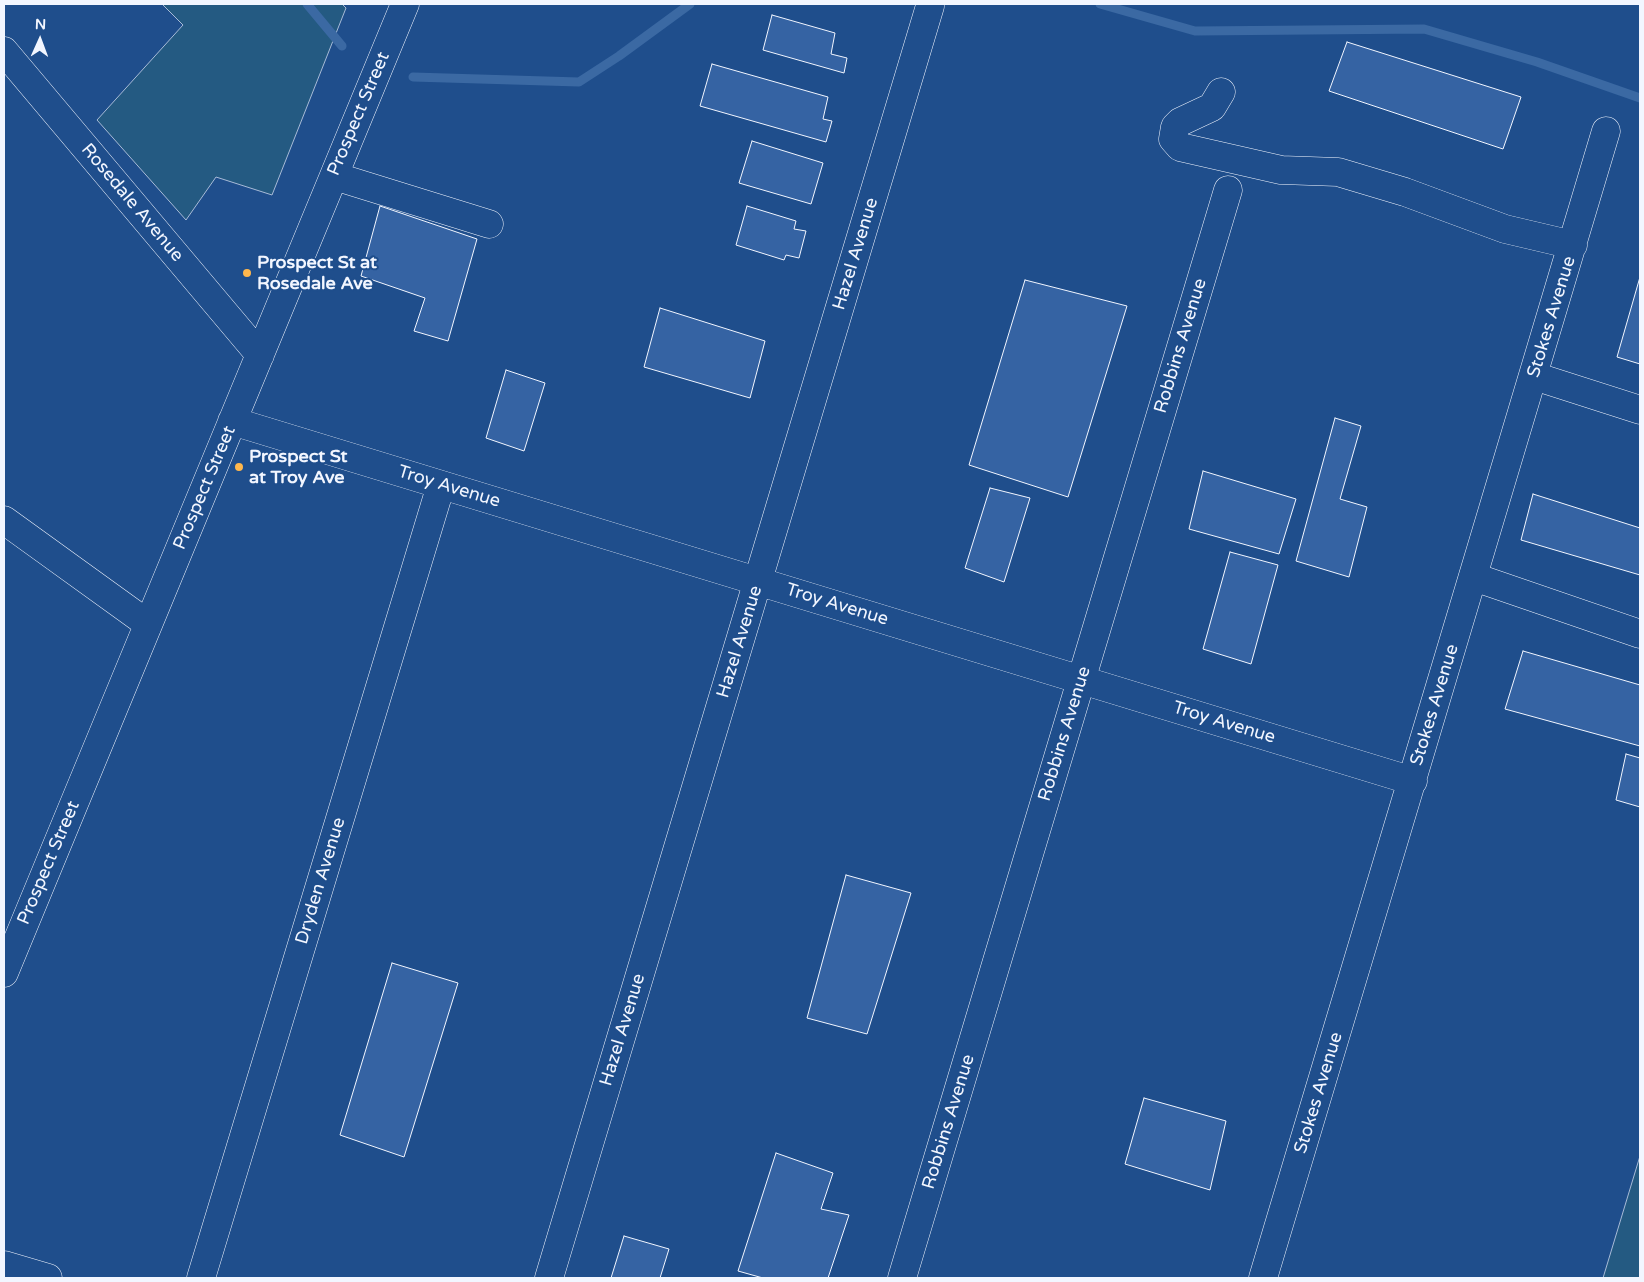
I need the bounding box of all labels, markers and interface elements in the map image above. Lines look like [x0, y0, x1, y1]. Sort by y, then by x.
north arrow [15, 15, 65, 65]
text: N [35, 16, 46, 33]
street label: Prospect Street [323, 49, 395, 179]
street label: Rosedale Avenue [76, 139, 188, 267]
street label: Hazel Avenue [829, 195, 883, 313]
place label: Prospect St at Rosedale Ave [257, 252, 377, 294]
street label: Stokes Avenue [1523, 254, 1581, 380]
marker: Prospect St at Rosedale Ave [241, 267, 253, 279]
street label: Robbins Avenue [1150, 276, 1212, 416]
street label: Prospect Street [169, 423, 241, 553]
place label: Prospect St at Troy Ave [249, 446, 347, 488]
marker: Prospect St at Troy Ave [233, 461, 245, 473]
street label: Troy Avenue [395, 461, 503, 513]
street label: Troy Avenue [783, 579, 891, 631]
street label: Hazel Avenue [713, 583, 767, 701]
street label: Stokes Avenue [1406, 642, 1464, 768]
street label: Robbins Avenue [1034, 664, 1096, 804]
street label: Troy Avenue [1170, 697, 1278, 749]
street label: Prospect Street [13, 798, 85, 928]
street label: Dryden Avenue [291, 815, 351, 947]
street label: Hazel Avenue [596, 971, 650, 1089]
street label: Stokes Avenue [1290, 1030, 1348, 1156]
street label: Robbins Avenue [918, 1052, 980, 1192]

